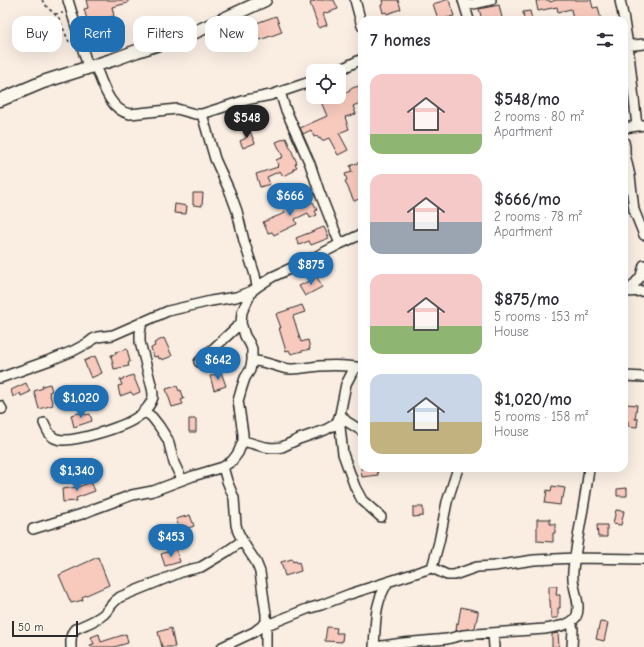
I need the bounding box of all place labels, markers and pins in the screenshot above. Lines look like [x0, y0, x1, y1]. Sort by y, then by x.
pin: $548 [223, 105, 271, 139]
pin: $666 [266, 183, 314, 217]
pin: $875 [287, 252, 335, 286]
pin: $642 [194, 347, 242, 381]
pin: $1,020 [48, 385, 114, 419]
pin: $1,340 [44, 458, 110, 492]
pin: $453 [147, 524, 195, 558]

